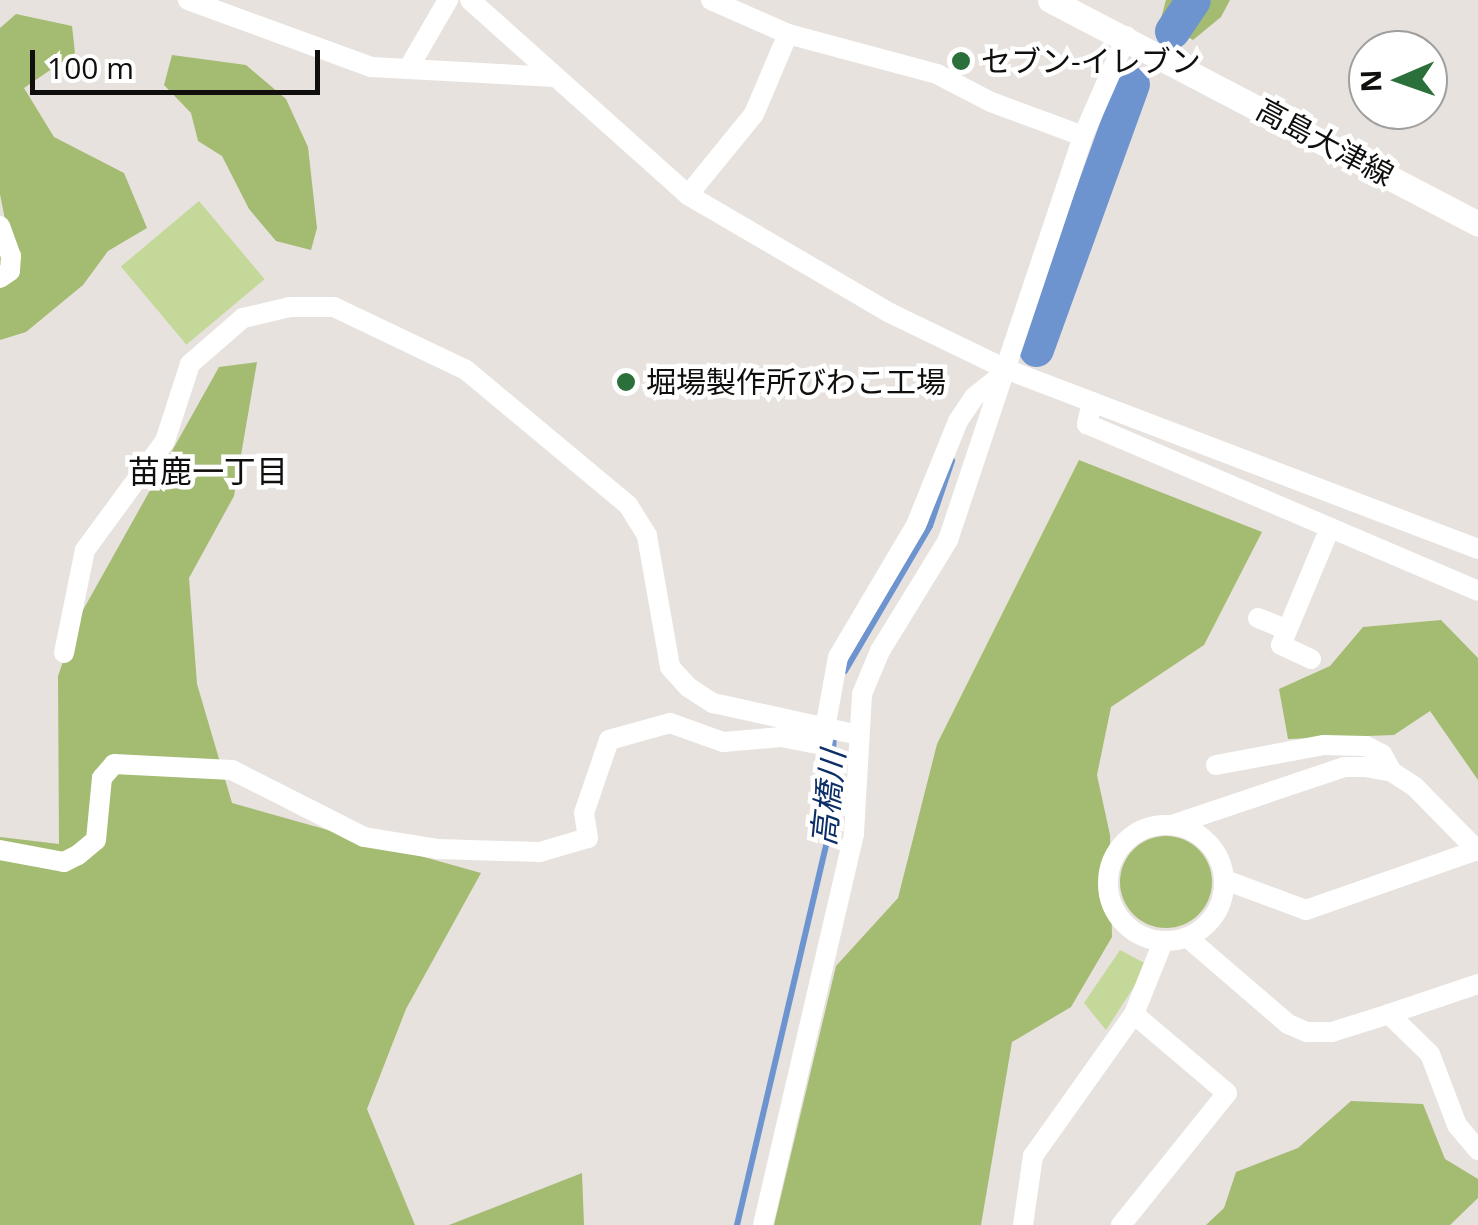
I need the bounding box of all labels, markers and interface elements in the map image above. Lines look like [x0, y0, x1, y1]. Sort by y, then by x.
scale bar [35, 30, 325, 92]
north arrow [1348, 30, 1448, 130]
place label: セブン-イレブン [981, 43, 1201, 79]
text: 100 m [47, 47, 134, 88]
marker: セブン-イレブン [950, 50, 972, 72]
text: N [1351, 69, 1389, 93]
street label: 高島大津線 [1250, 91, 1400, 193]
place label: 堀場製作所びわこ工場 [646, 364, 946, 400]
marker: 堀場製作所びわこ工場 [615, 371, 637, 393]
district label: 苗鹿一丁目 [128, 452, 288, 490]
water label: 高橋川 [804, 748, 852, 848]

